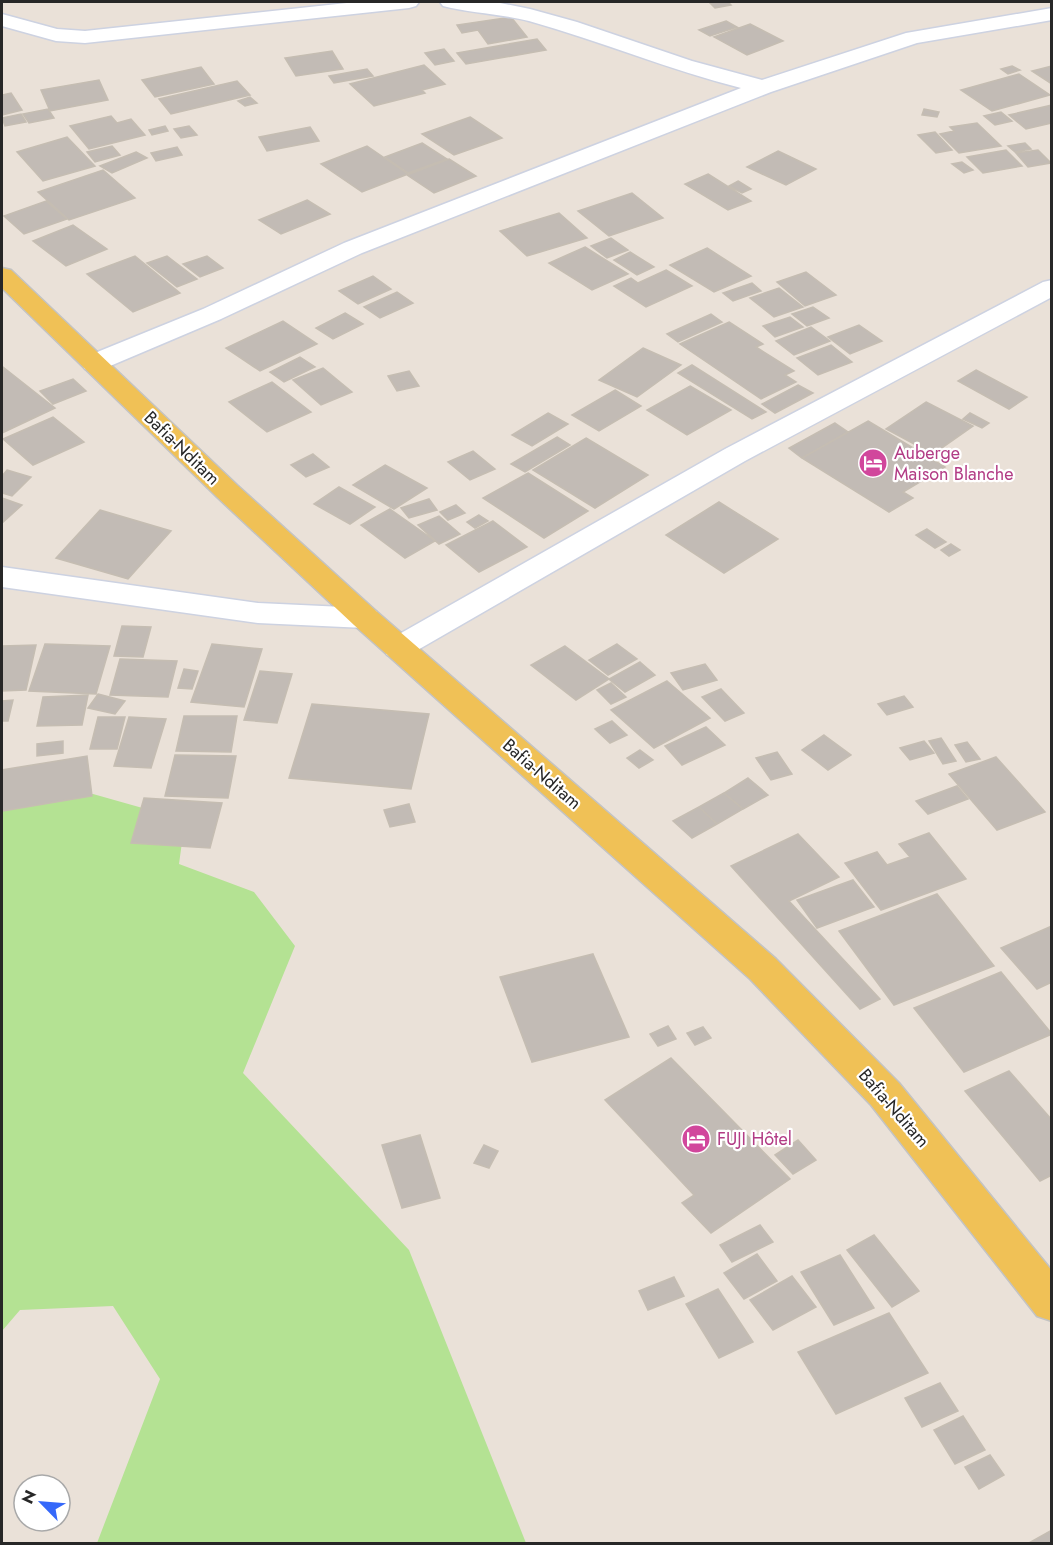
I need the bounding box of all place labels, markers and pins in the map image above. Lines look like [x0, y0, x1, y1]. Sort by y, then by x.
place label: Auberge Maison Blanche [894, 440, 1013, 487]
hotel icon: Auberge Maison Blanche [857, 447, 889, 479]
hotel icon: FUJI Hôtel [680, 1123, 712, 1155]
place label: FUJI Hôtel [717, 1126, 792, 1152]

